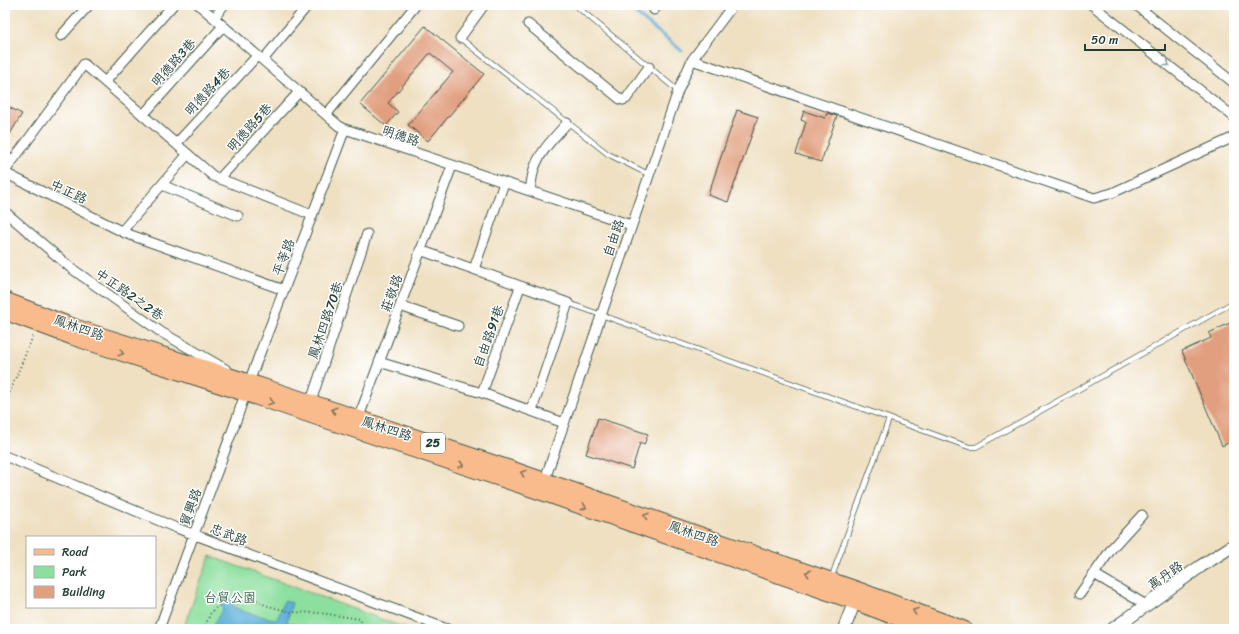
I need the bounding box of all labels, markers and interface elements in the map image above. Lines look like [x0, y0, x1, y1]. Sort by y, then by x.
scale bar [1085, 26, 1165, 52]
text: 50 m [1091, 29, 1118, 51]
street label: 明德路3巷 [145, 33, 202, 92]
one-way arrow [1162, 59, 1169, 66]
street label: 明德路4巷 [178, 62, 236, 121]
street label: 明德路5巷 [221, 97, 278, 157]
street label: 明德路 [379, 118, 423, 153]
street label: 中正路 [46, 173, 91, 210]
street label: 自由路 [596, 216, 631, 260]
street label: 平等路 [266, 235, 301, 280]
street label: 中正路2之2巷 [90, 262, 169, 327]
street label: 莊敬路 [374, 271, 409, 315]
street label: 鳳林四路70巷 [301, 278, 349, 362]
street label: 自由路91巷 [466, 301, 510, 371]
street label: 鳳林四路 [51, 308, 107, 347]
one-way arrow [117, 349, 124, 357]
one-way arrow [268, 397, 275, 406]
one-way arrow [330, 406, 337, 415]
street label: 鳳林四路 [359, 410, 415, 447]
road number: 25 [421, 433, 445, 453]
one-way arrow [457, 460, 464, 469]
one-way arrow [520, 470, 527, 478]
street label: 貿興路 [173, 485, 208, 529]
one-way arrow [580, 502, 587, 511]
one-way arrow [643, 512, 650, 521]
street label: 鳳林四路 [666, 514, 722, 553]
street label: 忠武路 [206, 517, 251, 552]
legend [26, 536, 156, 608]
text: Road [62, 541, 89, 563]
street label: 萬丹路 [1143, 555, 1188, 596]
text: Park [62, 561, 87, 583]
one-way arrow [805, 569, 812, 577]
text: Building [62, 581, 105, 603]
park label: 台貿公園 [204, 586, 256, 609]
one-way arrow [911, 607, 918, 615]

